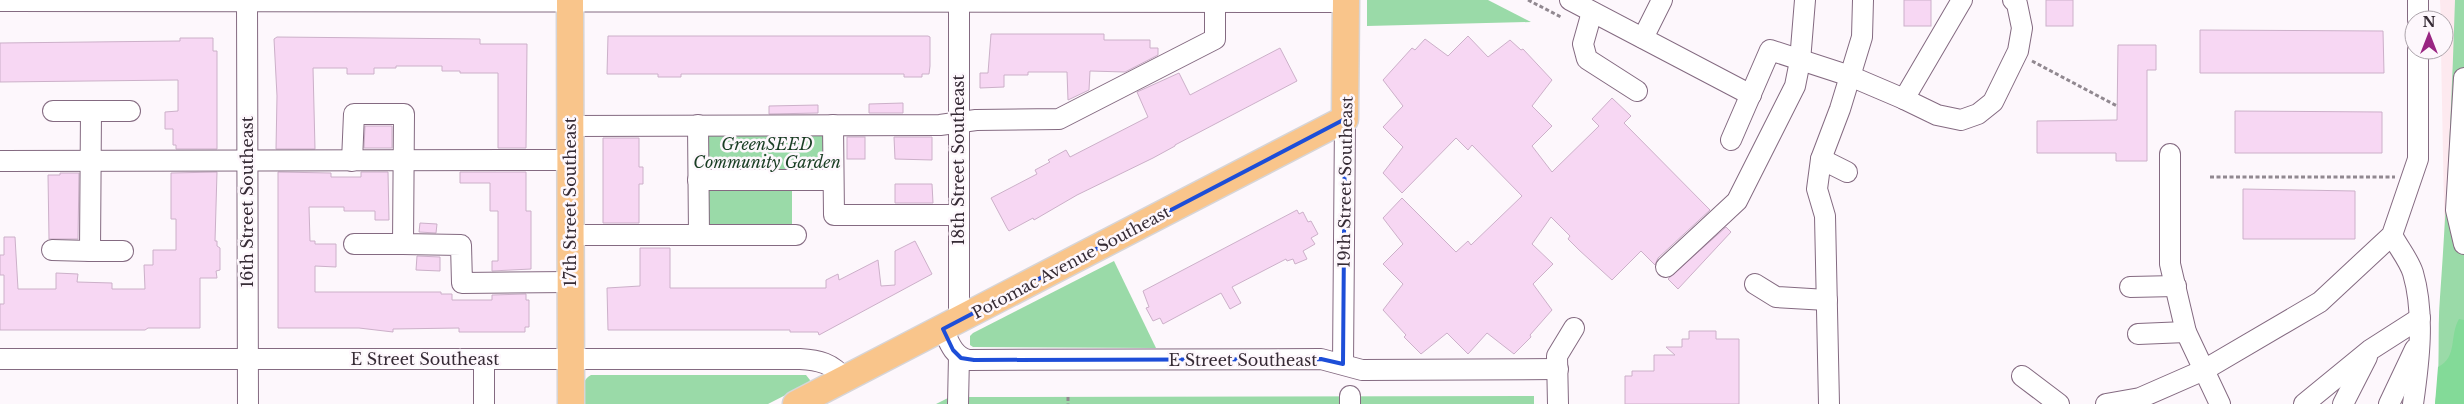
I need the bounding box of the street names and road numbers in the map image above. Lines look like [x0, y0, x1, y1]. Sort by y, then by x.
street label: 18th Street Southeast [948, 74, 968, 246]
street label: 19th Street Southeast [1334, 96, 1356, 268]
street label: 16th Street Southeast [237, 116, 257, 288]
street label: 17th Street Southeast [560, 117, 580, 287]
street label: Potomac Avenue Southeast [969, 201, 1173, 323]
street label: E Street Southeast [351, 349, 499, 369]
street label: E Street Southeast [1169, 350, 1317, 370]

